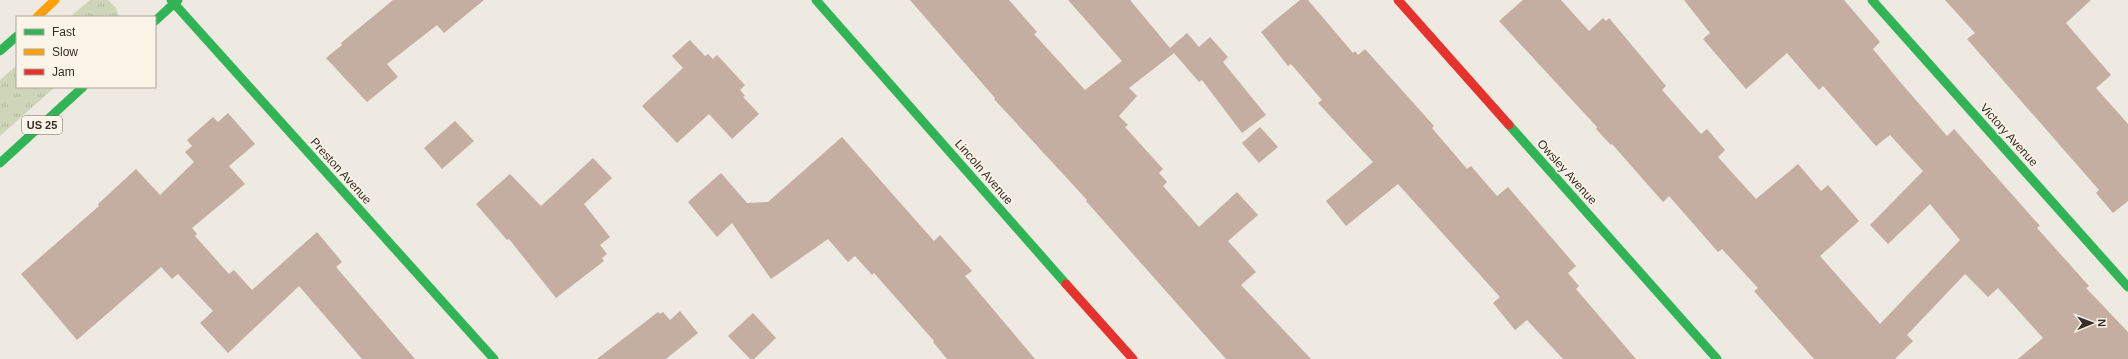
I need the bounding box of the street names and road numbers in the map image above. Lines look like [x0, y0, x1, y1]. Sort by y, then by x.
street label: Victory Avenue [1977, 101, 2041, 170]
road number: US 25 [22, 116, 62, 134]
street label: Preston Avenue [308, 135, 375, 207]
street label: Lincoln Avenue [952, 137, 1016, 207]
street label: Owsley Avenue [1534, 137, 1600, 208]

